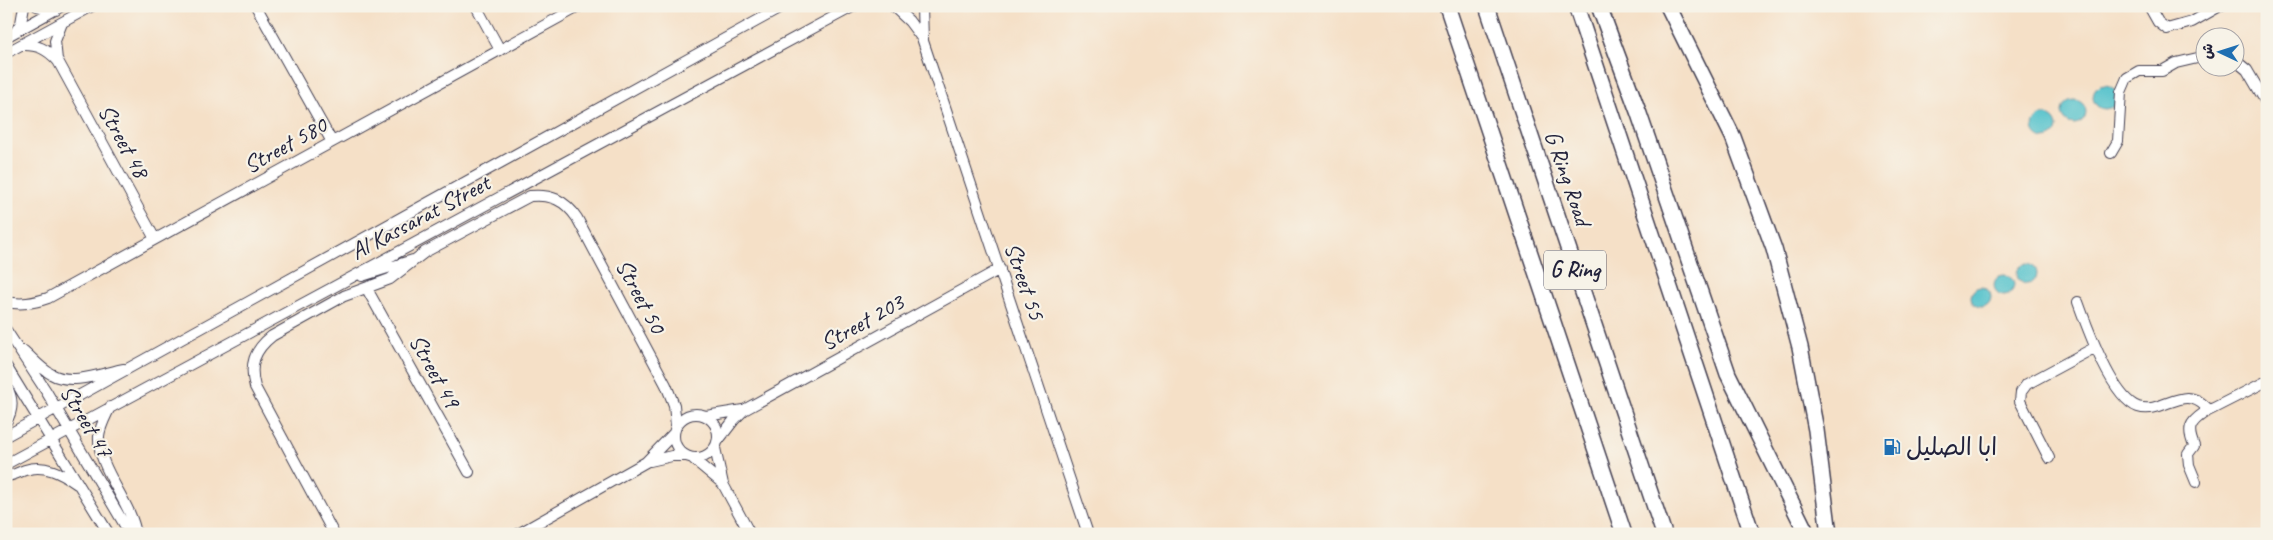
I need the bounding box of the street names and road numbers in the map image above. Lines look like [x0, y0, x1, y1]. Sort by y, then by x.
street label: Street 48 [92, 99, 157, 185]
street label: Street 580 [238, 109, 334, 180]
street label: G Ring Road [1538, 127, 1599, 233]
street label: Al Kassarat Street [345, 167, 497, 266]
street label: Street 55 [998, 238, 1053, 325]
road number: G Ring [1544, 250, 1606, 290]
street label: Street 50 [609, 254, 674, 340]
street label: Street 203 [815, 286, 911, 357]
street label: Street 49 [403, 329, 468, 415]
street label: Street 47 [54, 379, 121, 464]

